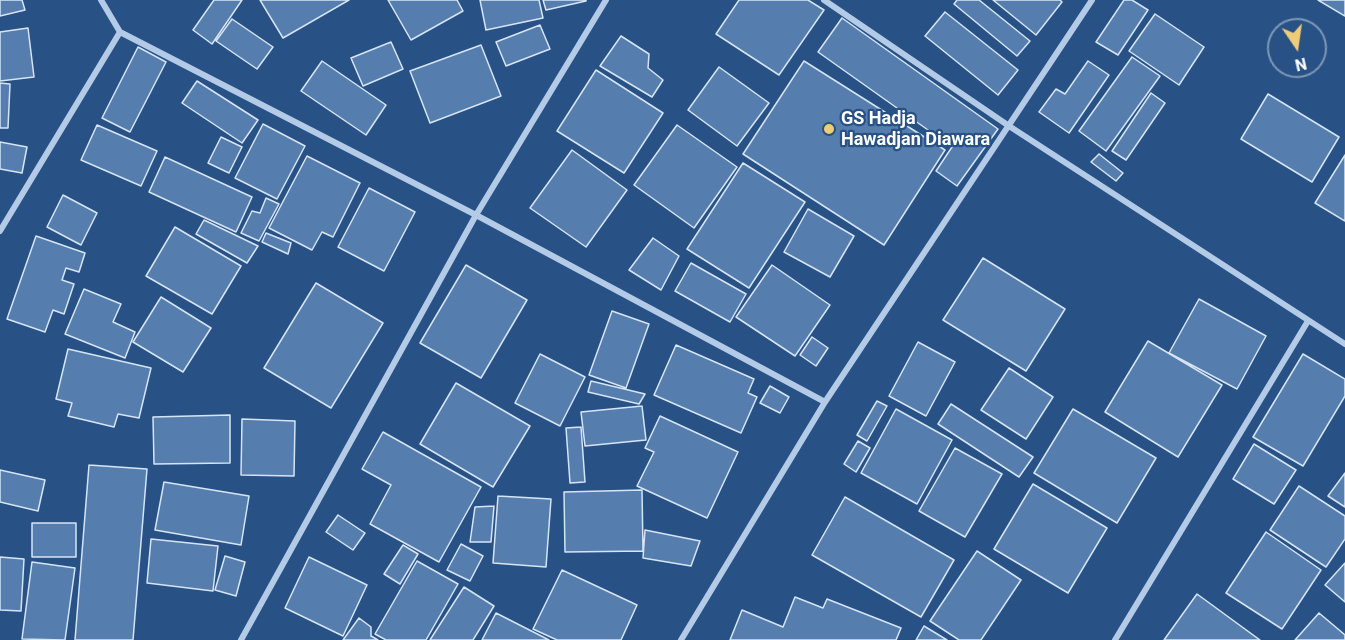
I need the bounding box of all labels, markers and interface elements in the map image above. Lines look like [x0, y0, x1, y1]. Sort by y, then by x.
north arrow [1267, 18, 1327, 78]
text: N [1293, 54, 1308, 75]
place label: GS Hadja Hawadjan Diawara [841, 108, 990, 150]
marker: GS Hadja Hawadjan Diawara [822, 122, 836, 136]

